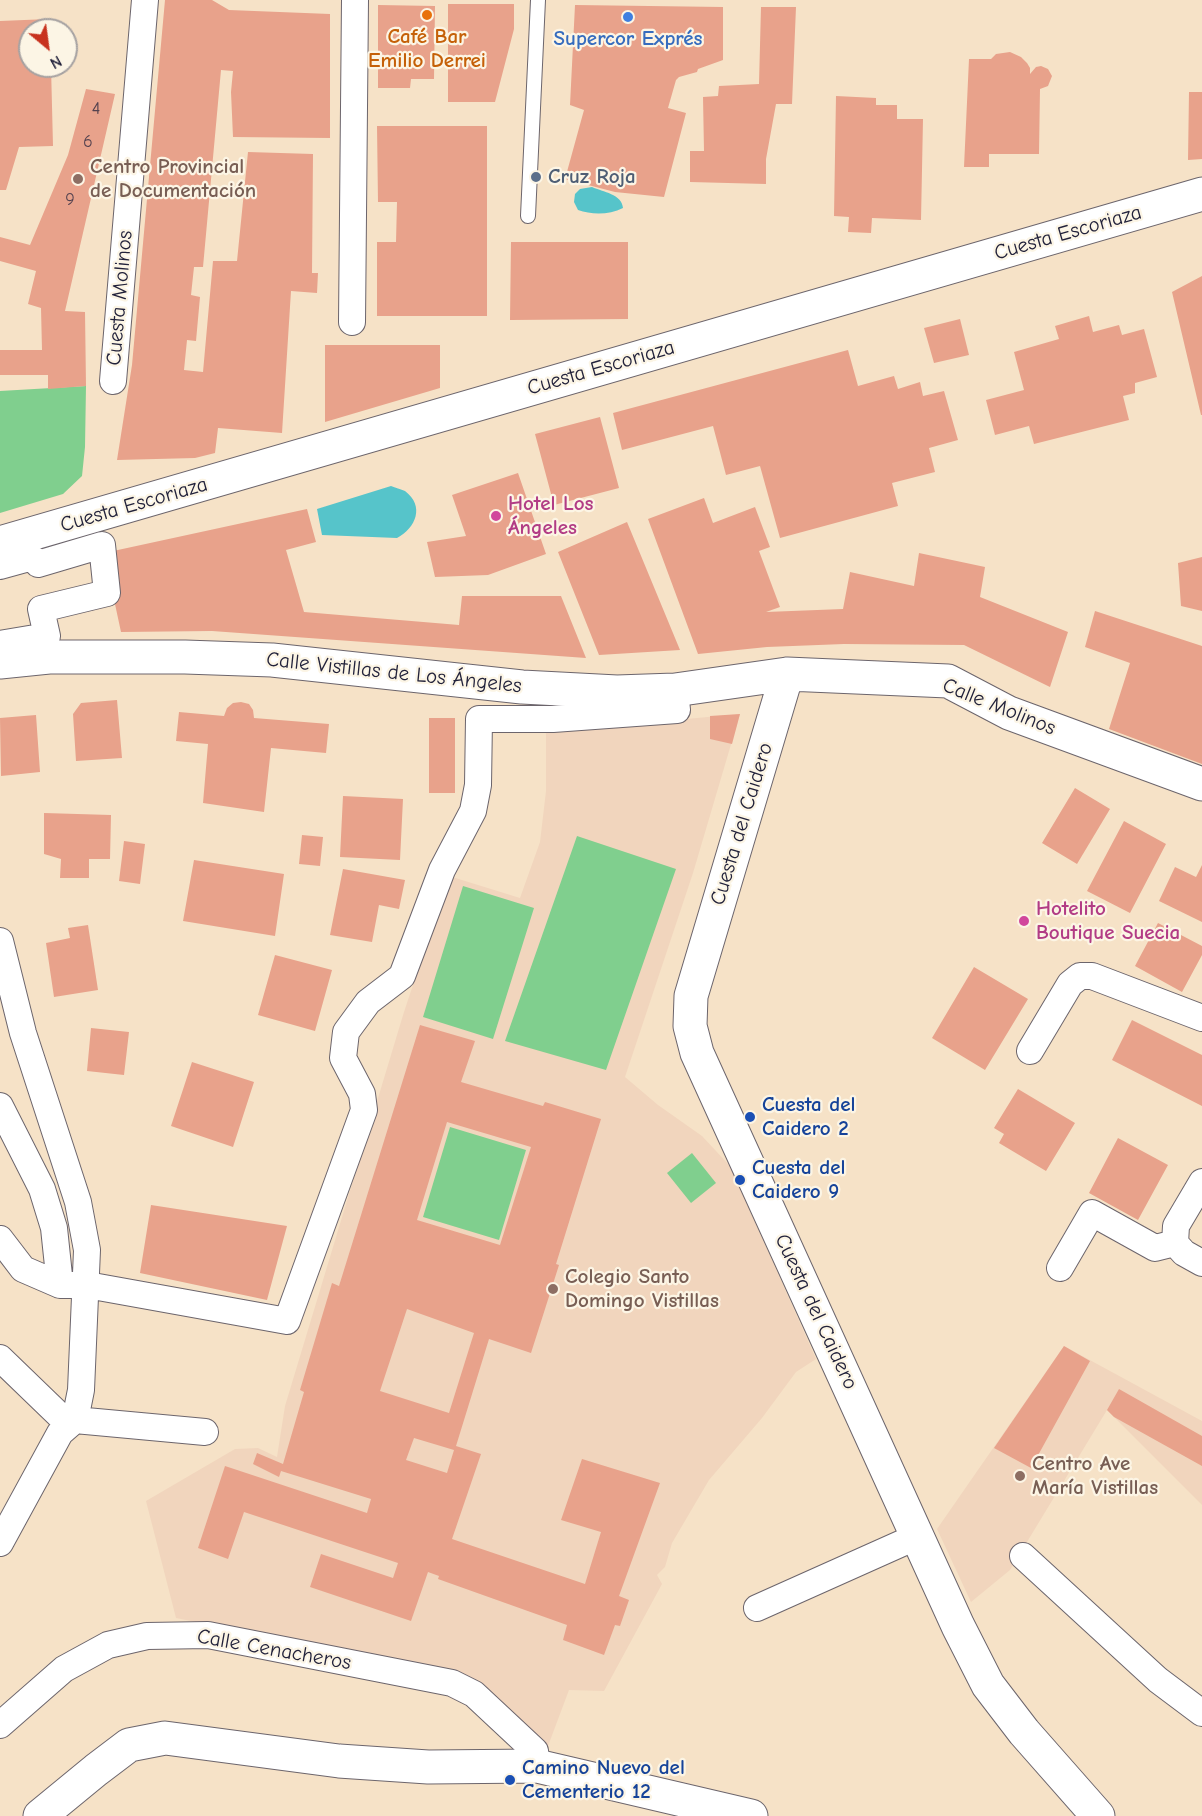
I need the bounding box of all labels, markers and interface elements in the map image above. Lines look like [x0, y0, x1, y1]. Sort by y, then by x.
marker: Café Bar Emilio Derrei [420, 8, 434, 22]
marker: Supercor Exprés [621, 10, 635, 24]
north arrow [18, 18, 78, 78]
place label: Café Bar Emilio Derrei [368, 24, 486, 74]
place label: Supercor Exprés [554, 26, 702, 52]
text: N [47, 52, 65, 72]
house number: 4 [92, 98, 100, 120]
house number: 6 [83, 131, 93, 153]
place label: Centro Provincial de Documentación [90, 154, 256, 204]
place label: Cruz Roja [548, 164, 636, 190]
marker: Cruz Roja [529, 170, 543, 184]
marker: Centro Provincial de Documentación [71, 172, 85, 186]
house number: 9 [65, 189, 75, 211]
street label: Cuesta Escoriaza [991, 200, 1145, 266]
street label: Cuesta Molinos [102, 229, 138, 367]
street label: Cuesta Escoriaza [524, 335, 678, 401]
street label: Cuesta Escoriaza [57, 472, 211, 538]
place label: Hotel Los Ángeles [508, 491, 593, 541]
marker: Hotel Los Ángeles [489, 509, 503, 523]
street label: Calle Vistillas de Los Ángeles [265, 647, 523, 699]
street label: Calle Molinos [939, 673, 1059, 741]
street label: Cuesta del Caidero [705, 740, 779, 908]
place label: Hotelito Boutique Suecia [1036, 896, 1180, 946]
marker: Hotelito Boutique Suecia [1017, 914, 1031, 928]
place label: Cuesta del Caidero 2 [762, 1092, 855, 1142]
marker: Cuesta del Caidero 2 [743, 1110, 757, 1124]
place label: Cuesta del Caidero 9 [752, 1155, 845, 1205]
marker: Cuesta del Caidero 9 [733, 1173, 747, 1187]
street label: Cuesta del Caidero [769, 1230, 863, 1394]
place label: Colegio Santo Domingo Vistillas [565, 1264, 719, 1314]
marker: Colegio Santo Domingo Vistillas [546, 1282, 560, 1296]
place label: Centro Ave María Vistillas [1032, 1451, 1158, 1501]
marker: Centro Ave María Vistillas [1013, 1469, 1027, 1483]
street label: Calle Cenacheros [195, 1624, 353, 1676]
place label: Camino Nuevo del Cementerio 12 [522, 1755, 685, 1805]
marker: Camino Nuevo del Cementerio 12 [503, 1773, 517, 1787]

